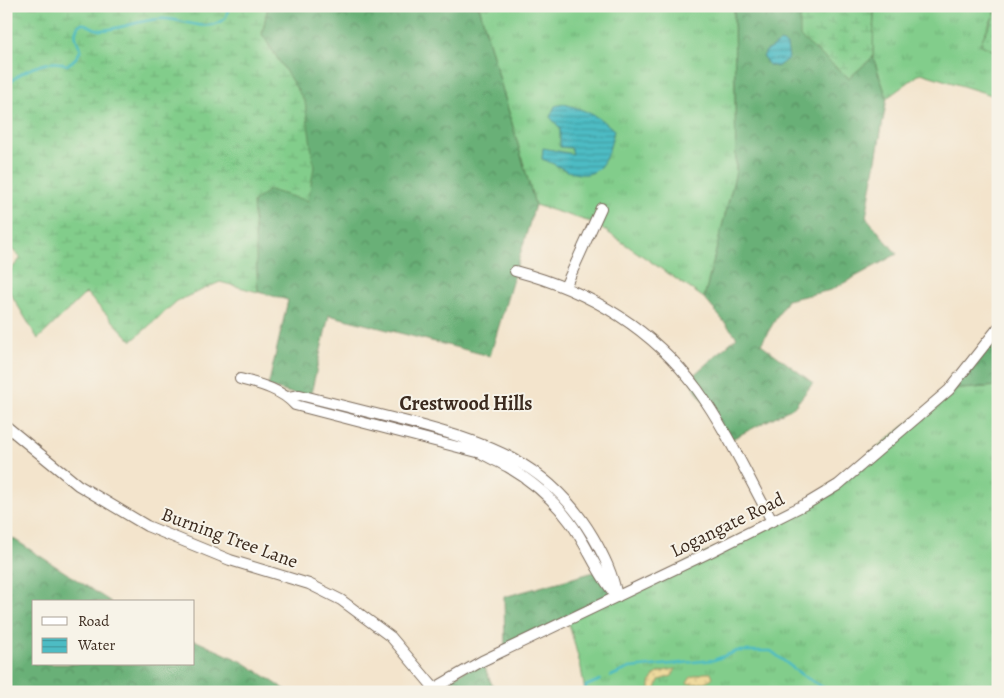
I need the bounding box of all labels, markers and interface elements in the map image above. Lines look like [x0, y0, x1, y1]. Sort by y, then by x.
district label: Crestwood Hills [400, 390, 532, 417]
street label: Logangate Road [666, 486, 790, 564]
street label: Burning Tree Lane [158, 501, 302, 575]
legend [32, 600, 195, 666]
text: Road [78, 611, 110, 631]
text: Water [77, 635, 115, 655]

